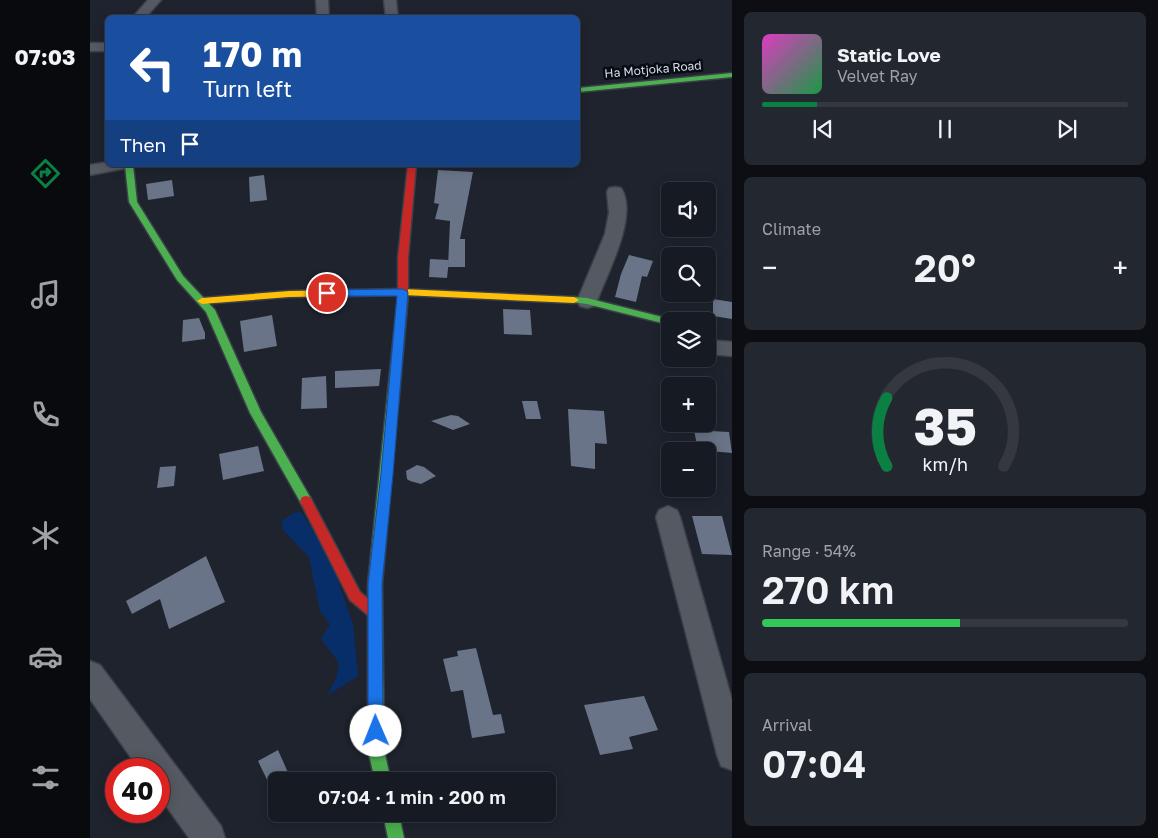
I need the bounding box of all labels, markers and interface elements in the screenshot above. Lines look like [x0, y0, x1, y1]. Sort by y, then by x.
text: 170 m [203, 33, 302, 75]
icon: left [120, 35, 185, 100]
text: 07:03 [14, 43, 76, 70]
text: Static Love [837, 43, 941, 66]
street label: Ha Motjoka Road [604, 57, 702, 81]
text: Velvet Ray [837, 66, 918, 86]
text: Turn left [203, 75, 292, 102]
icon: previous [809, 115, 837, 143]
icon: pause [931, 115, 959, 143]
icon: next [1053, 115, 1081, 143]
icon: arrive [176, 130, 204, 158]
text: Then [120, 133, 166, 156]
icon: directions [28, 156, 63, 191]
map controls [661, 182, 716, 497]
button: sound [661, 182, 716, 237]
text: Climate [762, 219, 821, 239]
text: 20° [914, 245, 976, 290]
button: search [661, 247, 716, 302]
text: − [762, 251, 777, 284]
text: + [1113, 251, 1128, 284]
pin [306, 272, 348, 314]
icon: music [28, 277, 63, 312]
icon: arrive [313, 279, 341, 307]
button: layers [661, 312, 716, 367]
button: + [661, 377, 716, 432]
text: 35 [913, 394, 977, 456]
icon: phone [28, 397, 63, 432]
button: − [661, 442, 716, 497]
text: km/h [922, 453, 968, 475]
icon: climate [28, 518, 63, 553]
text: Range · 54% [762, 541, 856, 561]
text: 270 km [762, 567, 894, 612]
icon: car [28, 639, 63, 674]
position arrow [349, 704, 401, 756]
text: Arrival [762, 715, 812, 735]
text: 07:04 [762, 741, 867, 786]
speed limit sign: 40 [105, 758, 170, 823]
icon: filters [28, 760, 63, 795]
text: 07:04 · 1 min · 200 m [318, 785, 506, 808]

